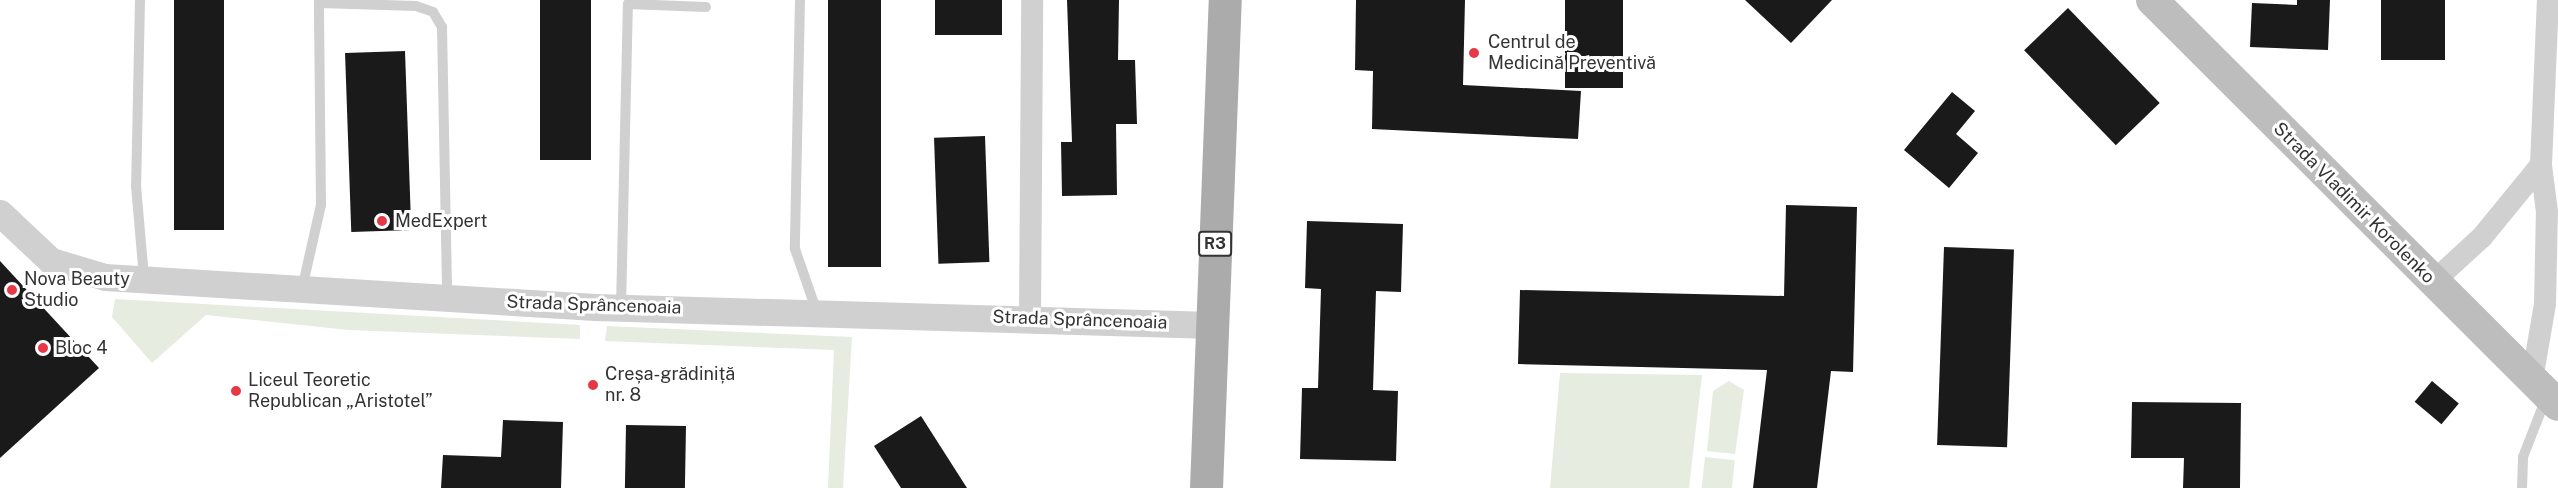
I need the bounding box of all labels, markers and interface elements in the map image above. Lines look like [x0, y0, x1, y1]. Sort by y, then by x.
place label: Centrul de Medicină Preventivă [1488, 32, 1656, 74]
marker: Centrul de Medicină Preventivă [1465, 44, 1483, 62]
street label: Strada Vladimir Korolenko [2269, 118, 2439, 288]
place label: MedExpert [395, 210, 488, 232]
marker: MedExpert [373, 212, 391, 230]
road number: R3 [1197, 231, 1233, 257]
place label: Nova Beauty Studio [24, 269, 130, 312]
marker: Nova Beauty Studio [5, 283, 19, 297]
street label: Strada Sprâncenoaia [506, 291, 682, 319]
street label: Strada Sprâncenoaia [992, 306, 1168, 334]
place label: Bloc 4 [55, 337, 108, 359]
marker: Bloc 4 [36, 341, 50, 355]
place label: Creșa-grădiniță nr. 8 [605, 364, 735, 406]
place label: Liceul Teoretic Republican „Aristotel” [248, 370, 433, 412]
marker: Creșa-grădiniță nr. 8 [586, 378, 600, 392]
marker: Liceul Teoretic Republican „Aristotel” [229, 384, 243, 398]

